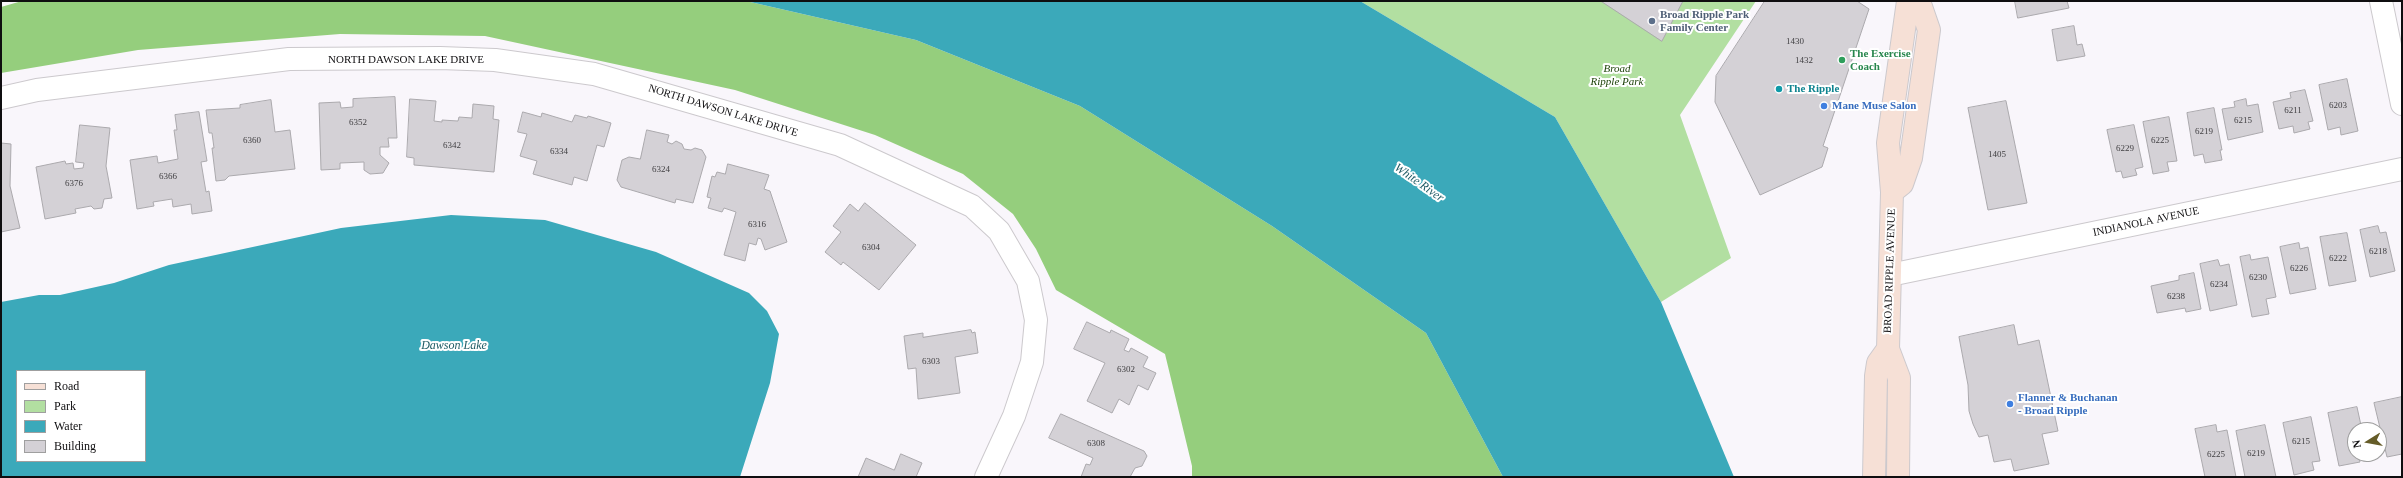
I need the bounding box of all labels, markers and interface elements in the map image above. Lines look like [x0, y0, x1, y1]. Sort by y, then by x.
place label: Broad Ripple Park Family Center [1660, 8, 1749, 34]
marker: Broad Ripple Park Family Center [1647, 16, 1657, 26]
house number: 1430 [1786, 37, 1804, 47]
place label: The Exercise Coach [1850, 47, 1911, 73]
street label: NORTH DAWSON LAKE DRIVE [328, 53, 484, 67]
marker: The Exercise Coach [1837, 55, 1847, 65]
house number: 1432 [1795, 56, 1813, 66]
park label: Broad Ripple Park [1591, 62, 1643, 88]
street label: NORTH DAWSON LAKE DRIVE [647, 82, 799, 140]
place label: The Ripple [1787, 82, 1839, 96]
marker: The Ripple [1774, 84, 1784, 94]
place label: Mane Muse Salon [1832, 99, 1916, 113]
marker: Mane Muse Salon [1819, 101, 1829, 111]
house number: 6203 [2329, 101, 2347, 111]
house number: 6211 [2284, 106, 2302, 116]
house number: 6215 [2234, 116, 2252, 126]
house number: 6352 [349, 118, 367, 128]
house number: 6219 [2195, 127, 2213, 137]
house number: 6360 [243, 136, 261, 146]
house number: 6225 [2151, 136, 2169, 146]
house number: 6342 [443, 141, 461, 151]
house number: 6229 [2116, 144, 2134, 154]
house number: 6334 [550, 147, 568, 157]
house number: 1405 [1988, 150, 2006, 160]
water label: White River [1392, 161, 1446, 205]
house number: 6324 [652, 165, 670, 175]
house number: 6366 [159, 172, 177, 182]
house number: 6376 [65, 179, 83, 189]
street label: INDIANOLA AVENUE [2092, 204, 2200, 240]
street label: BROAD RIPPLE AVENUE [1881, 209, 1899, 333]
house number: 6316 [748, 220, 766, 230]
house number: 6304 [862, 243, 880, 253]
house number: 6218 [2369, 247, 2387, 257]
house number: 6222 [2329, 254, 2347, 264]
house number: 6226 [2290, 264, 2308, 274]
house number: 6230 [2249, 273, 2267, 283]
house number: 6234 [2210, 280, 2228, 290]
house number: 6238 [2167, 292, 2185, 302]
water label: Dawson Lake [421, 339, 487, 353]
house number: 6303 [922, 357, 940, 367]
house number: 6302 [1117, 365, 1135, 375]
legend [16, 370, 146, 462]
text: Road [54, 379, 79, 393]
place label: Flanner & Buchanan - Broad Ripple [2018, 391, 2118, 417]
text: Park [54, 399, 76, 413]
marker: Flanner & Buchanan - Broad Ripple [2005, 399, 2015, 409]
text: Water [54, 419, 82, 433]
north arrow [2347, 422, 2387, 462]
house number: 6215 [2292, 437, 2310, 447]
text: Building [54, 439, 96, 453]
house number: 6308 [1087, 439, 1105, 449]
text: N [2350, 439, 2363, 449]
house number: 6219 [2247, 449, 2265, 459]
house number: 6225 [2207, 450, 2225, 460]

